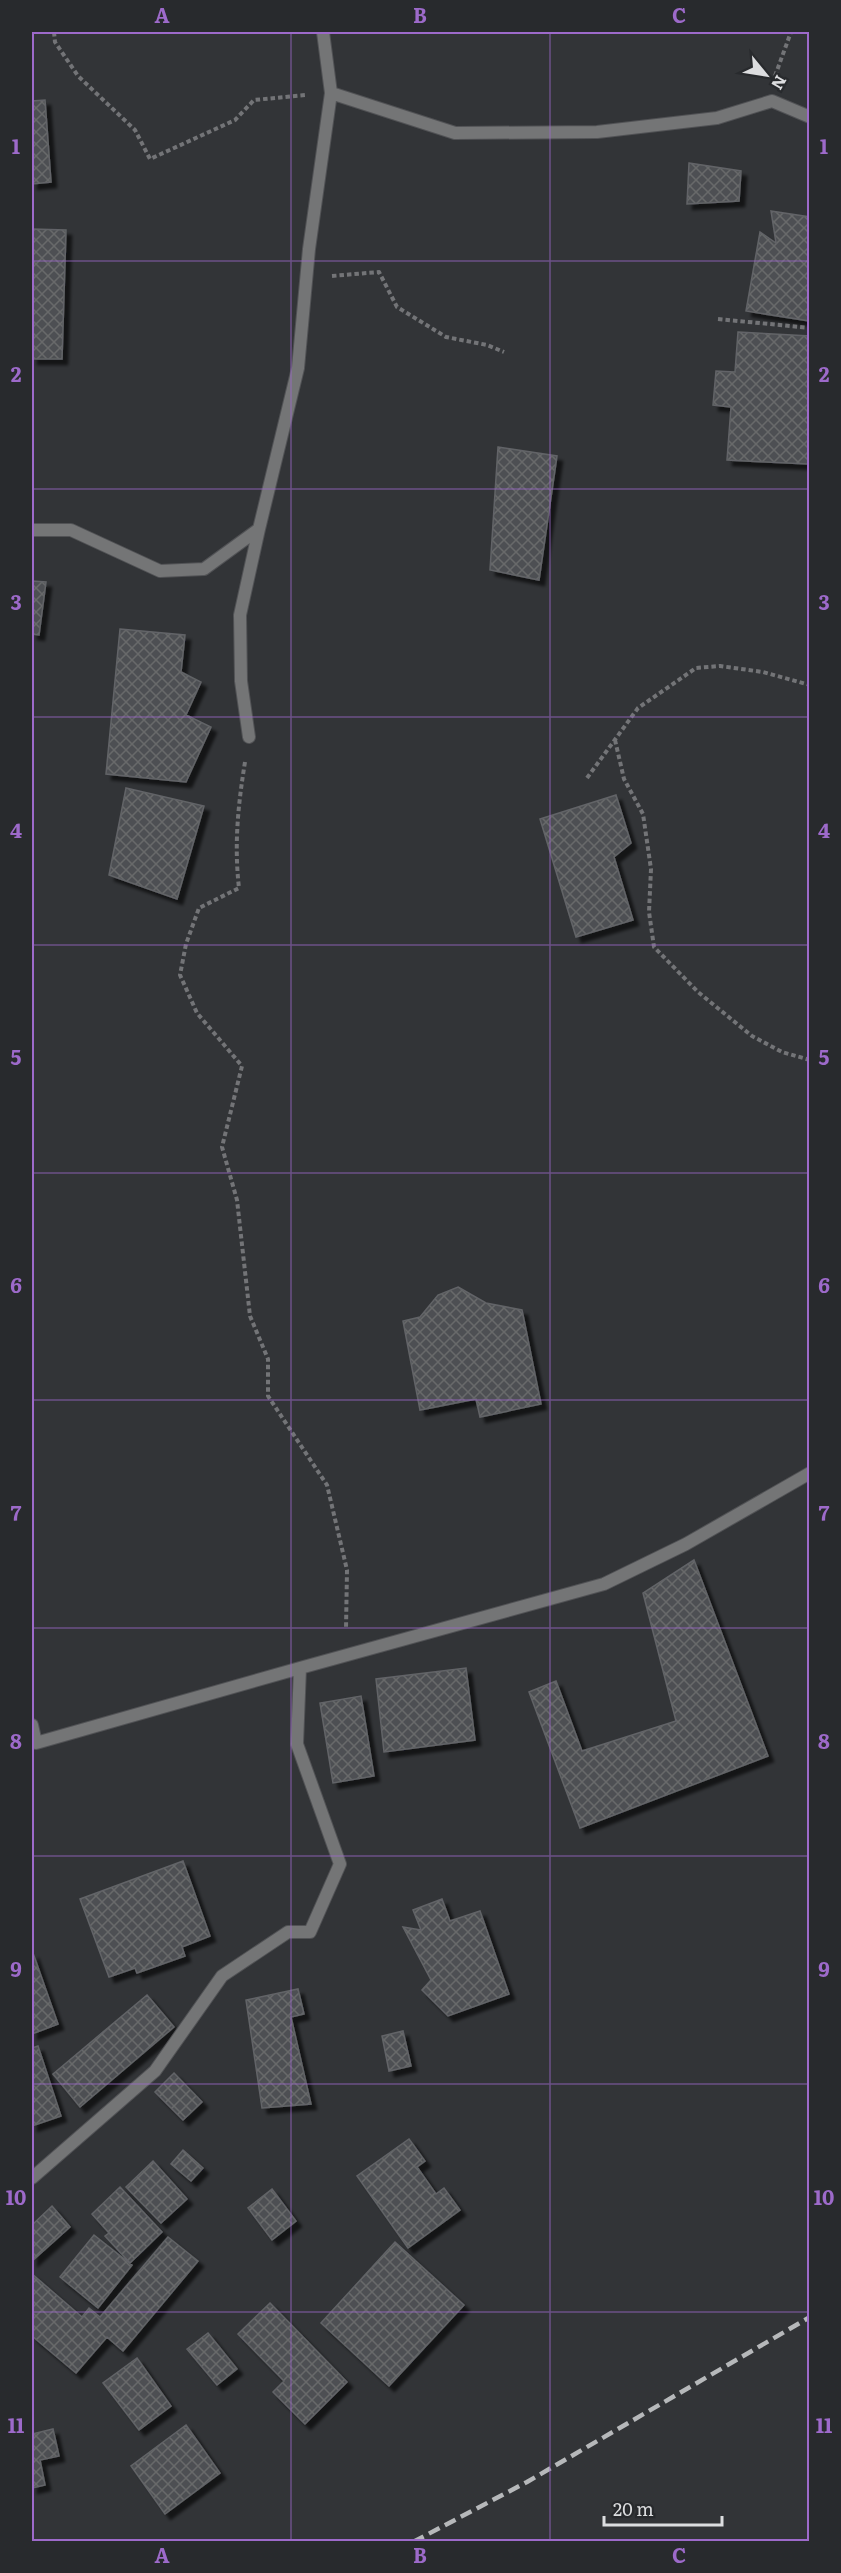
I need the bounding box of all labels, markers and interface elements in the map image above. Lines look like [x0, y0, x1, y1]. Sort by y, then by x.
text: A [154, 0, 170, 29]
text: B [413, 0, 427, 29]
text: C [672, 0, 686, 29]
north arrow [736, 45, 796, 105]
text: N [766, 71, 794, 95]
text: 1 [12, 130, 20, 160]
text: 1 [820, 130, 828, 160]
text: 2 [11, 358, 22, 388]
text: 2 [819, 358, 830, 388]
text: 3 [10, 586, 22, 616]
text: 3 [818, 586, 830, 616]
text: 4 [10, 814, 22, 844]
text: 4 [818, 814, 830, 844]
text: 5 [11, 1041, 22, 1071]
text: 5 [819, 1041, 830, 1071]
text: 6 [10, 1269, 22, 1299]
text: 6 [818, 1269, 830, 1299]
text: 7 [11, 1497, 22, 1527]
text: 7 [819, 1497, 830, 1527]
text: 8 [10, 1725, 22, 1755]
text: 8 [818, 1725, 830, 1755]
text: 9 [10, 1953, 22, 1983]
text: 9 [818, 1953, 830, 1983]
text: 10 [6, 2181, 26, 2211]
text: 10 [814, 2181, 834, 2211]
text: 11 [8, 2409, 24, 2439]
text: 11 [816, 2409, 832, 2439]
scale bar [604, 2489, 722, 2527]
text: 20 m [613, 2495, 654, 2522]
text: A [154, 2539, 170, 2569]
text: B [413, 2539, 427, 2569]
text: C [672, 2539, 686, 2569]

